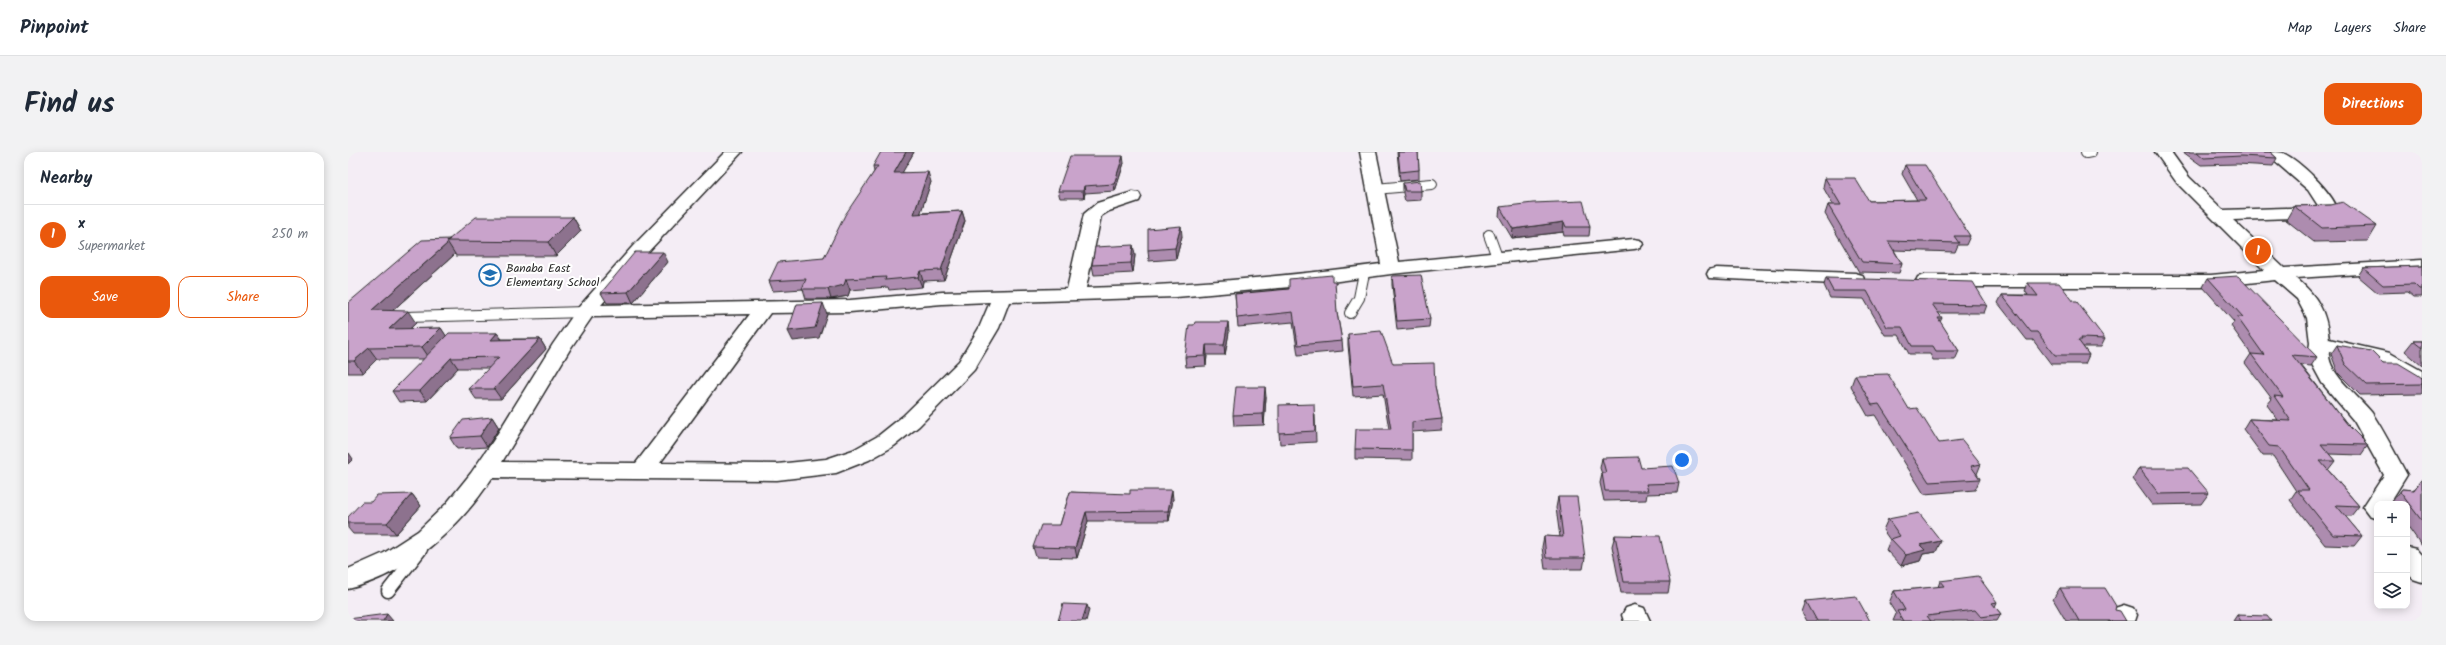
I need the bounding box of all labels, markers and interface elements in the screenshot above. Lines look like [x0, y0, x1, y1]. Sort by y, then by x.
text: Pinpoint [20, 13, 89, 43]
text: Map [2288, 17, 2312, 39]
text: Layers [2334, 17, 2372, 39]
text: Share [2394, 17, 2426, 39]
text: Find us [24, 82, 115, 127]
button: Directions [2324, 83, 2422, 125]
text: Nearby [40, 165, 92, 192]
text: x [78, 212, 85, 236]
text: 1 [51, 224, 55, 245]
text: 250 m [271, 224, 308, 245]
text: Supermarket [78, 236, 145, 257]
pin: 1 [2245, 236, 2271, 266]
place label: Banaba East Elementary School [506, 259, 599, 292]
school or university icon: Banaba East Elementary School [477, 262, 503, 288]
button: Save [40, 276, 170, 318]
button: Share [178, 276, 308, 318]
your location [1672, 450, 1692, 470]
map controls [2374, 501, 2410, 609]
button: + [2374, 501, 2410, 537]
button: − [2374, 537, 2410, 573]
button: layers [2374, 573, 2410, 609]

